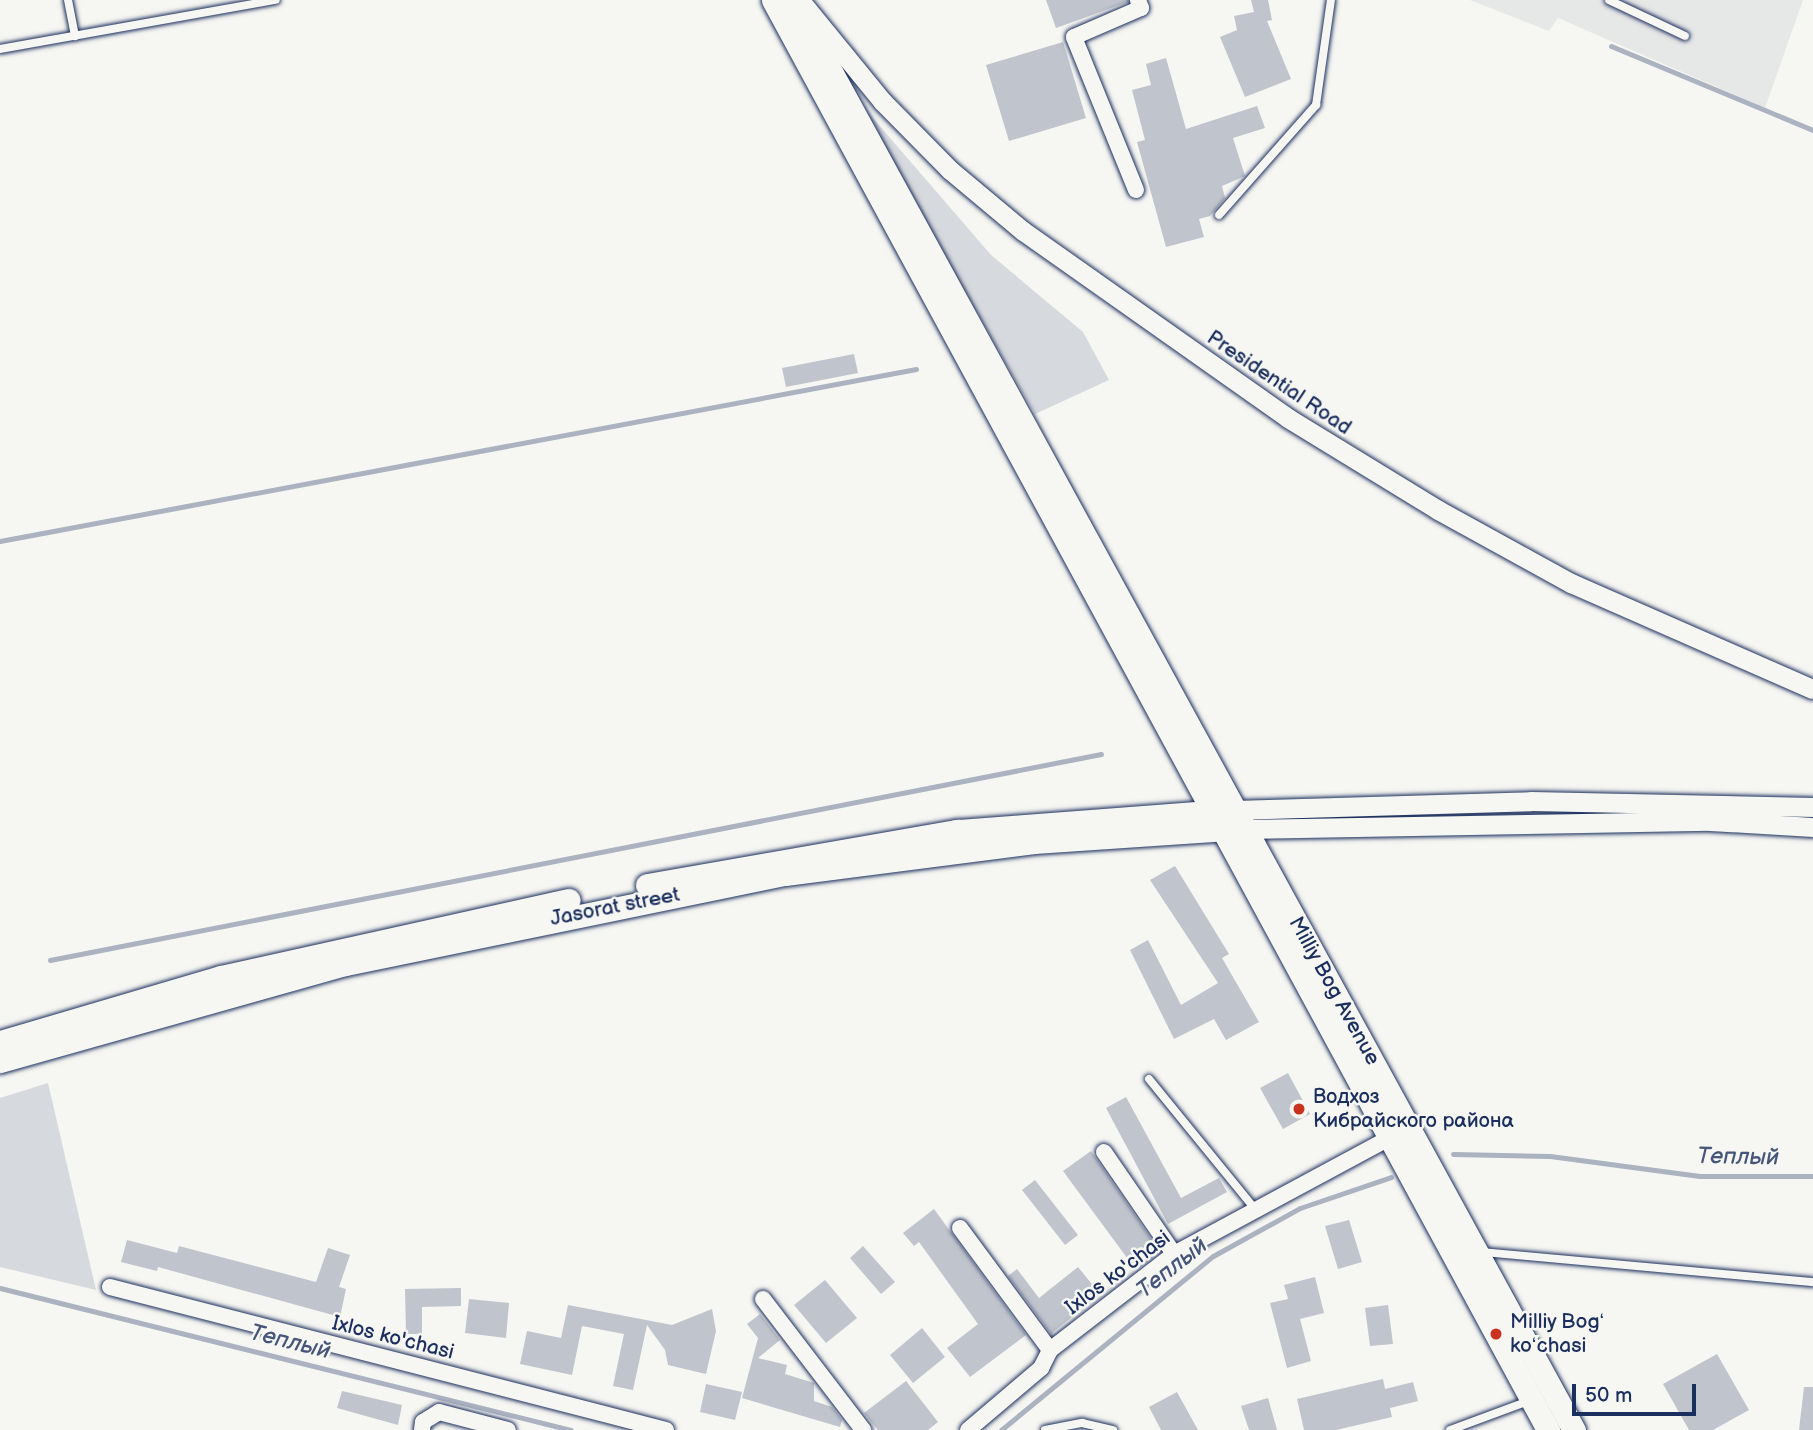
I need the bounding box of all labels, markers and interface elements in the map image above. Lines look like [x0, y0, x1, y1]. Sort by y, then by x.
street label: Presidential Road [1202, 325, 1356, 441]
street label: Jasorat street [548, 882, 682, 932]
street label: Milliy Bog Avenue [1282, 912, 1386, 1070]
place label: Водхоз Кибрайского района [1313, 1084, 1514, 1134]
marker: Водхоз Кибрайского района [1291, 1101, 1307, 1117]
water label: Теплый [1697, 1142, 1779, 1172]
street label: Ixlos ko'chasi [1061, 1225, 1175, 1321]
water label: Теплый [1131, 1232, 1213, 1304]
place label: Milliy Bogʻ koʻchasi [1510, 1309, 1606, 1359]
street label: Ixlos ko'chasi [329, 1311, 457, 1365]
water label: Теплый [247, 1319, 333, 1365]
marker: Milliy Bogʻ koʻchasi [1488, 1326, 1504, 1342]
scale bar [1575, 1370, 1699, 1414]
text: 50 m [1585, 1383, 1632, 1408]

